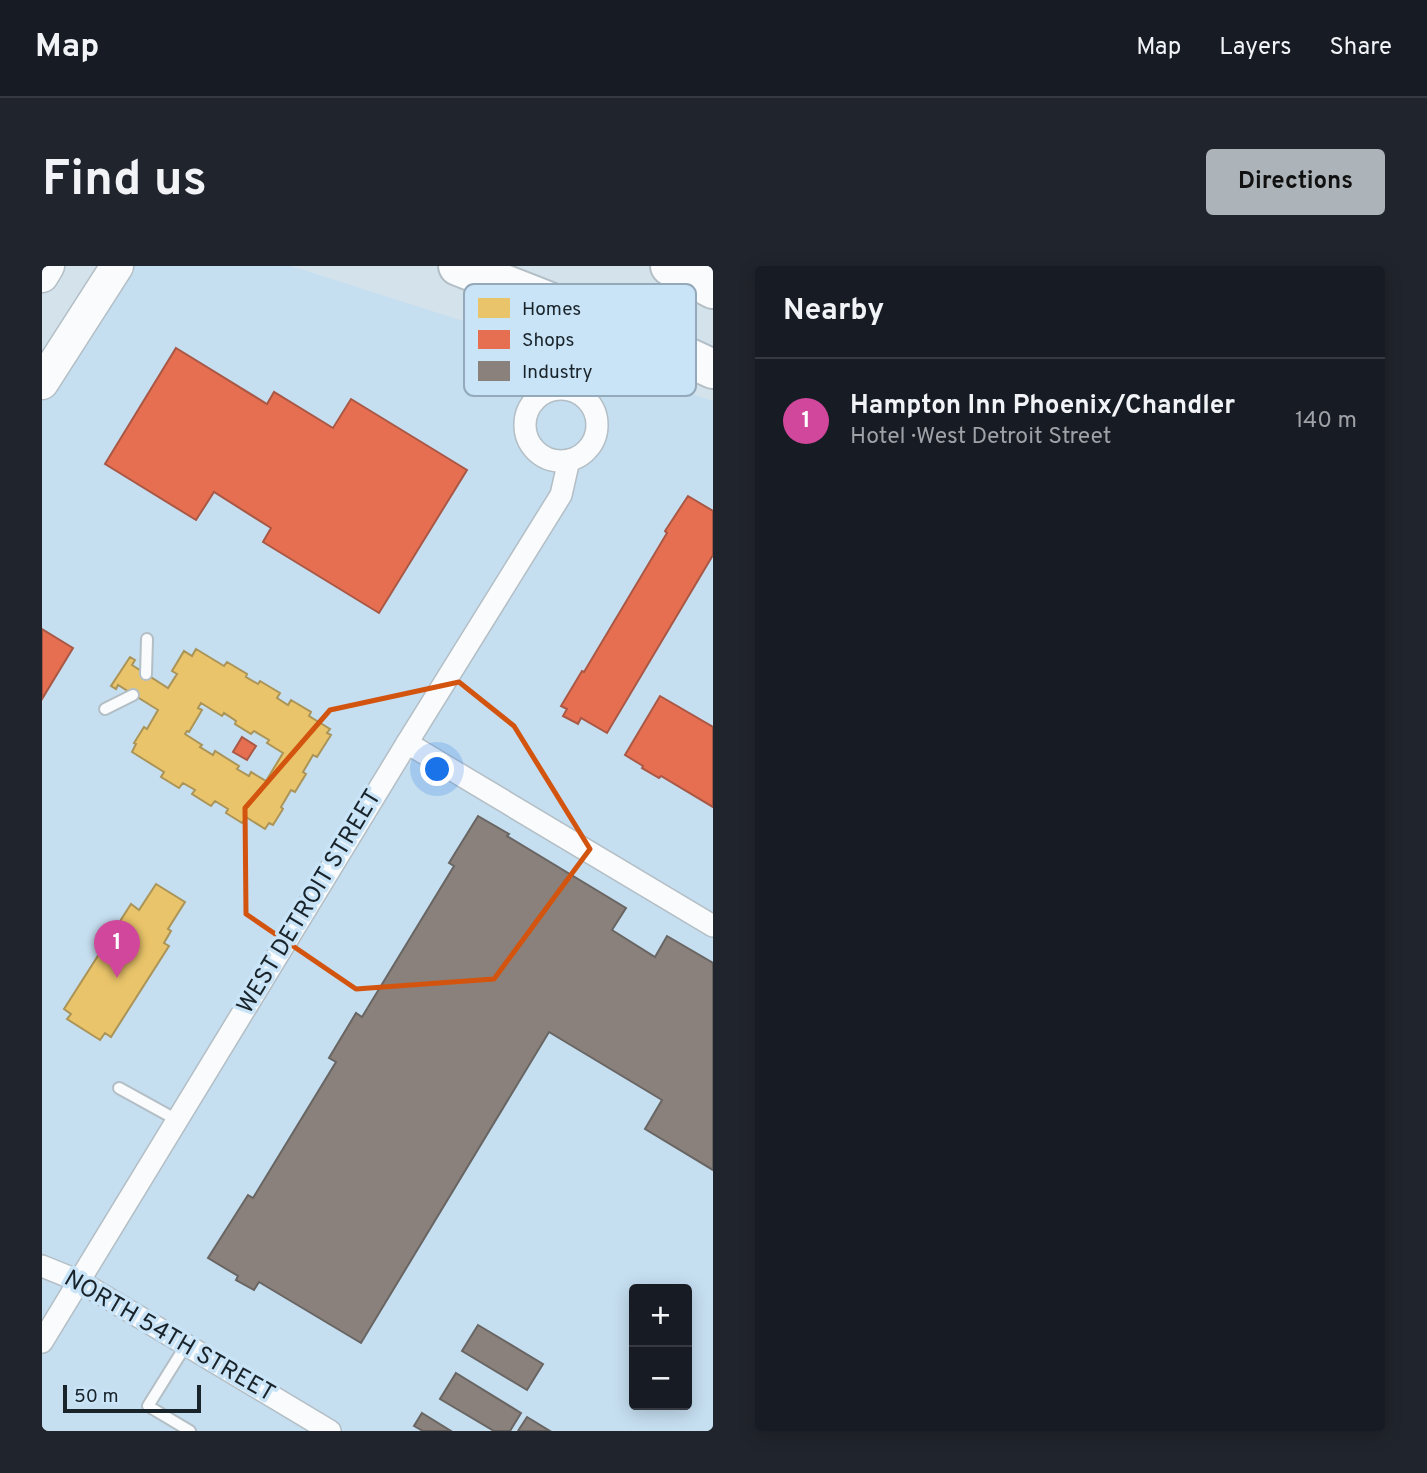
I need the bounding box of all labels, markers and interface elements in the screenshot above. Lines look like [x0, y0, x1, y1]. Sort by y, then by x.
text: Map [35, 27, 99, 69]
text: Map [1136, 33, 1181, 63]
text: Layers [1219, 33, 1291, 63]
text: Share [1329, 33, 1392, 63]
button: Directions [1206, 149, 1385, 215]
text: Find us [42, 151, 207, 213]
legend [464, 284, 696, 396]
text: Nearby [783, 293, 884, 330]
text: Homes [522, 298, 581, 322]
text: Shops [522, 329, 574, 353]
text: Industry [522, 361, 592, 385]
text: Hampton Inn Phoenix/Chandler [850, 390, 1235, 423]
text: 1 [801, 407, 811, 436]
text: 140 m [1295, 407, 1357, 436]
text: Hotel · West Detroit Street [850, 423, 1111, 452]
your location [420, 752, 454, 786]
street label: WEST DETROIT STREET [231, 784, 389, 1020]
pin: 1 [94, 920, 140, 978]
street label: NORTH 54TH STREET [58, 1264, 280, 1410]
map controls [629, 1284, 692, 1410]
button: + [629, 1284, 692, 1347]
button: − [629, 1347, 692, 1410]
scale bar [63, 1382, 201, 1414]
text: 50 m [74, 1385, 119, 1409]

